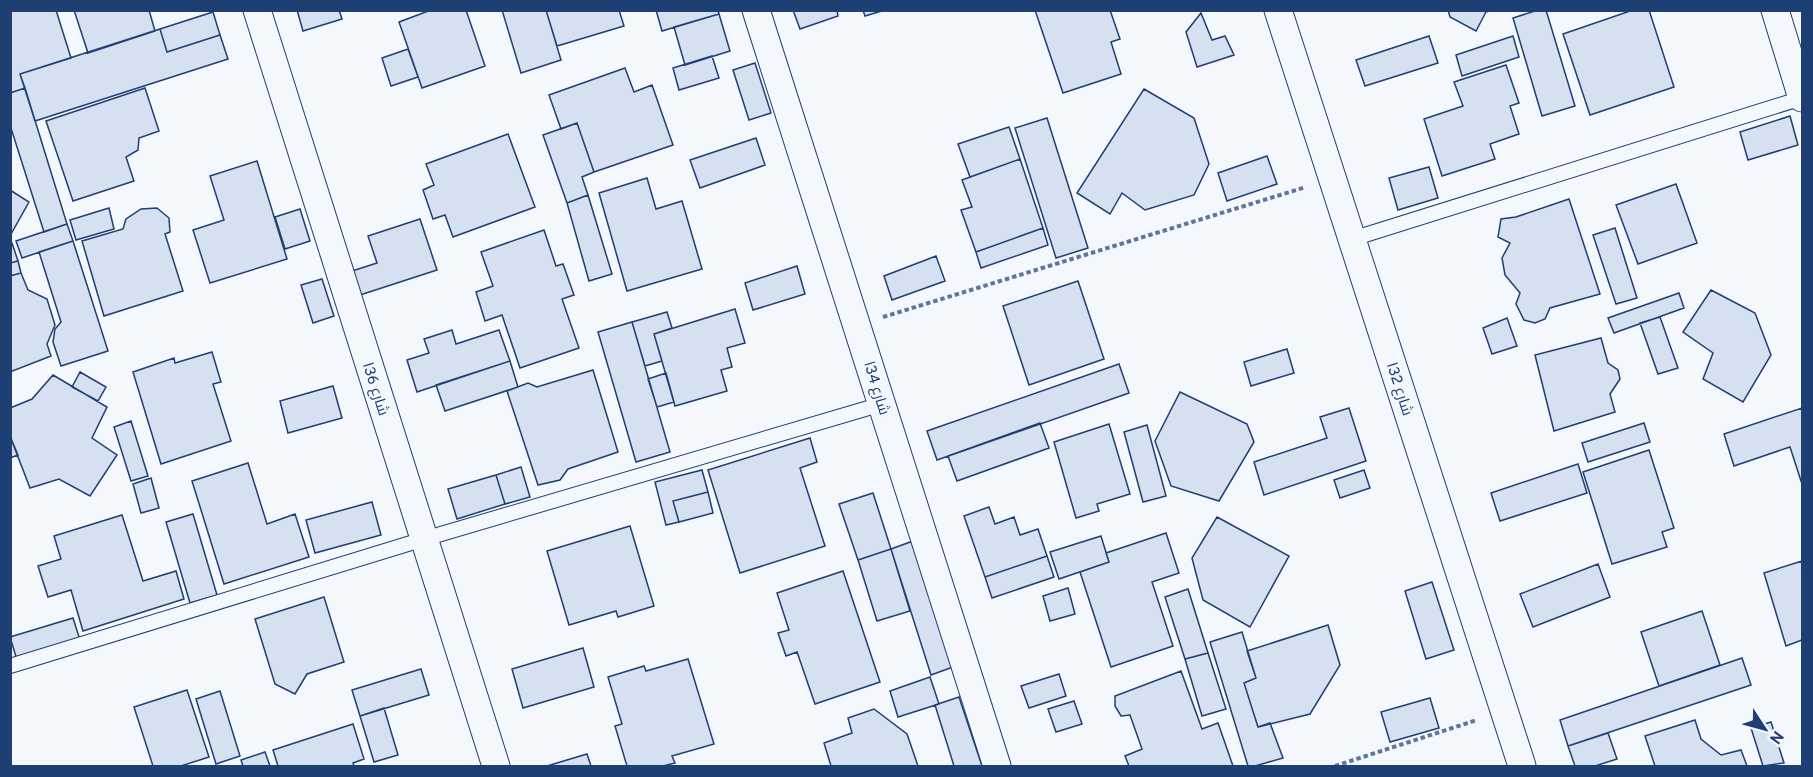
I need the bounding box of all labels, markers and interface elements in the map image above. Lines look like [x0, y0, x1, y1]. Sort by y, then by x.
street label: شارع 34ا [858, 359, 893, 418]
street label: شارع 36ا [357, 361, 392, 418]
street label: شارع 32ا [1381, 361, 1416, 418]
north arrow [1735, 699, 1795, 759]
text: N [1764, 726, 1787, 747]

